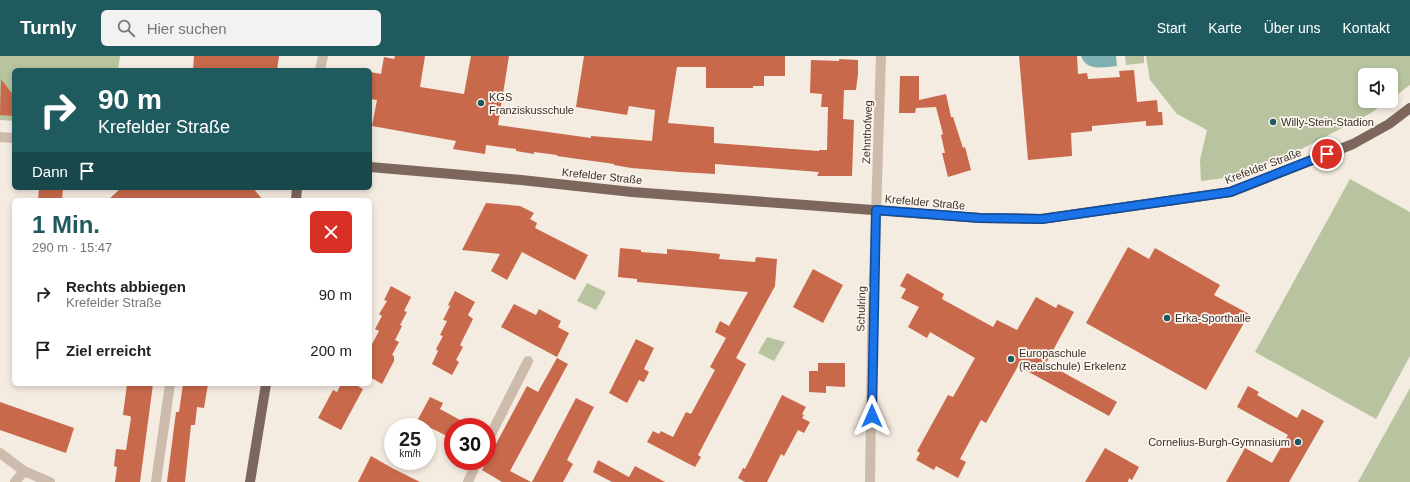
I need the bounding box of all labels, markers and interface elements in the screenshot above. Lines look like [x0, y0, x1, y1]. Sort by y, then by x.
search box [101, 10, 381, 46]
text: Turnly [20, 17, 77, 38]
icon: search [115, 17, 137, 39]
text: Hier suchen [147, 20, 227, 37]
text: Start [1157, 20, 1186, 36]
text: Karte [1208, 20, 1242, 36]
text: Über uns [1264, 20, 1321, 36]
text: Kontakt [1343, 20, 1390, 36]
map controls [1358, 68, 1398, 108]
button: sound [1358, 68, 1398, 108]
icon: right [32, 84, 84, 136]
text: 90 m [98, 84, 162, 115]
place label: KGS Franziskusschule [489, 91, 574, 116]
marker: KGS Franziskusschule [476, 98, 486, 108]
street label: Zehnthofweg [860, 100, 874, 164]
place label: Willy-Stein-Stadion [1281, 116, 1374, 128]
text: Krefelder Straße [98, 117, 230, 137]
marker: Willy-Stein-Stadion [1268, 117, 1278, 127]
pin [1310, 137, 1344, 171]
icon: arrive [1316, 143, 1338, 165]
street label: Krefelder Straße [1223, 146, 1303, 186]
icon: arrive [76, 160, 98, 182]
text: Dann [32, 163, 68, 180]
street label: Krefelder Straße [561, 166, 643, 186]
street label: Krefelder Straße [884, 193, 966, 211]
text: 1 Min. [32, 211, 100, 238]
button: close [310, 211, 352, 253]
text: 290 m · 15:47 [32, 240, 112, 255]
text: Rechts abbiegen [66, 278, 186, 295]
icon: right [32, 283, 54, 305]
text: 90 m [319, 286, 352, 303]
street label: Schulring [854, 286, 868, 332]
text: Krefelder Straße [66, 295, 161, 310]
place label: Erka-Sporthalle [1175, 312, 1251, 324]
marker: Erka-Sporthalle [1162, 313, 1172, 323]
icon: arrive [32, 339, 54, 361]
text: Ziel erreicht [66, 342, 151, 359]
text: 200 m [310, 342, 352, 359]
place label: Europaschule (Realschule) Erkelenz [1019, 347, 1127, 372]
marker: Europaschule (Realschule) Erkelenz [1006, 354, 1016, 364]
position arrow [851, 395, 893, 437]
speed limit sign: 30 [444, 418, 496, 470]
text: 25 [399, 428, 421, 450]
place label: Cornelius-Burgh-Gymnasium [1148, 436, 1290, 448]
marker: Cornelius-Burgh-Gymnasium [1293, 437, 1303, 447]
text: km/h [399, 448, 421, 459]

